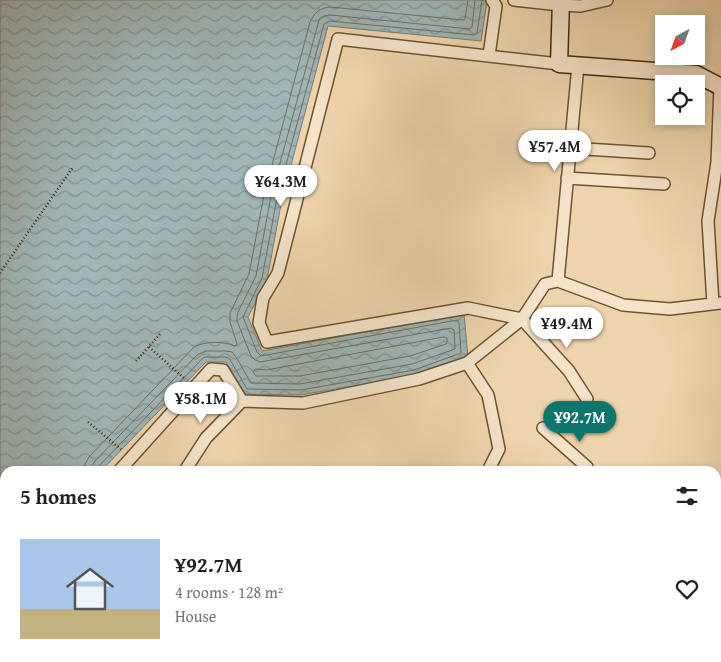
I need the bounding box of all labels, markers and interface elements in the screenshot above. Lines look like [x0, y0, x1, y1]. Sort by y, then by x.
north arrow [655, 15, 705, 65]
map controls [655, 15, 705, 125]
button: locate [655, 75, 705, 125]
pin: ¥57.4M [514, 130, 596, 172]
text: ¥57.4M [529, 134, 581, 158]
pin: ¥64.3M [240, 164, 322, 207]
text: ¥64.3M [255, 169, 307, 193]
pin: ¥49.4M [526, 306, 608, 349]
text: ¥49.4M [541, 311, 593, 335]
pin: ¥58.1M [160, 382, 242, 424]
text: ¥58.1M [175, 386, 227, 410]
pin: ¥92.7M [539, 400, 621, 443]
text: ¥92.7M [554, 405, 606, 429]
text: 5 homes [20, 481, 96, 512]
icon: filters [673, 482, 701, 510]
text: ¥92.7M [175, 549, 243, 580]
icon: home [60, 559, 120, 619]
icon: heart [673, 575, 701, 603]
text: 4 rooms · 128 m² [175, 580, 283, 604]
text: House [175, 604, 216, 628]

